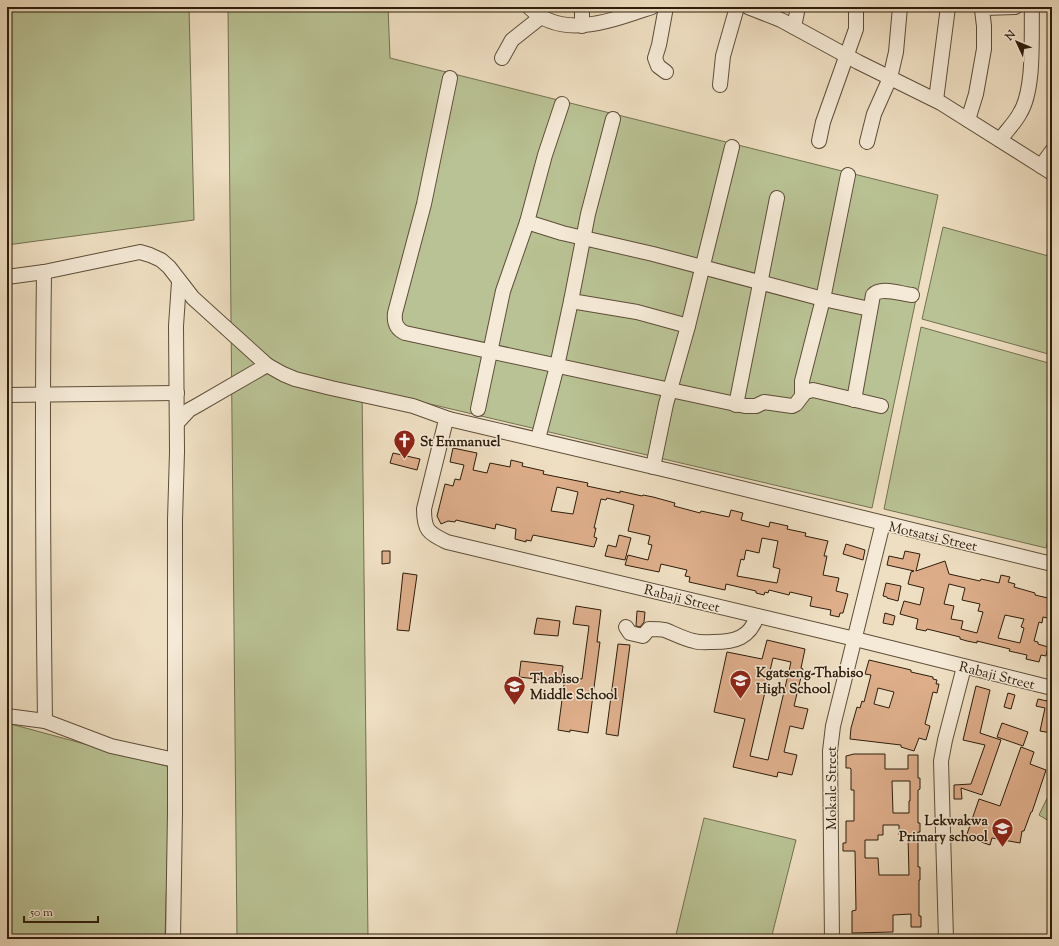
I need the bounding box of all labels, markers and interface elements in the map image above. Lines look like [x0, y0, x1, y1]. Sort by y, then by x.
north arrow [997, 22, 1037, 62]
text: N [1001, 27, 1019, 45]
church icon: St Emmanuel [392, 428, 418, 461]
place label: St Emmanuel [420, 433, 501, 453]
street label: Motsatsi Street [886, 518, 979, 558]
street label: Rabaji Street [642, 581, 722, 619]
street label: Rabaji Street [957, 658, 1037, 696]
place label: Kgatseng-Thabiso High School [756, 664, 864, 700]
school or university icon: Kgatseng-Thabiso High School [728, 667, 754, 700]
place label: Thabiso Middle School [530, 670, 618, 706]
school or university icon: Thabiso Middle School [501, 673, 527, 706]
street label: Mokale Street [823, 746, 843, 830]
place label: Lekwakwa Primary school [899, 812, 989, 848]
school or university icon: Lekwakwa Primary school [990, 815, 1016, 848]
scale bar [24, 898, 98, 924]
text: 50 m [29, 904, 53, 922]

